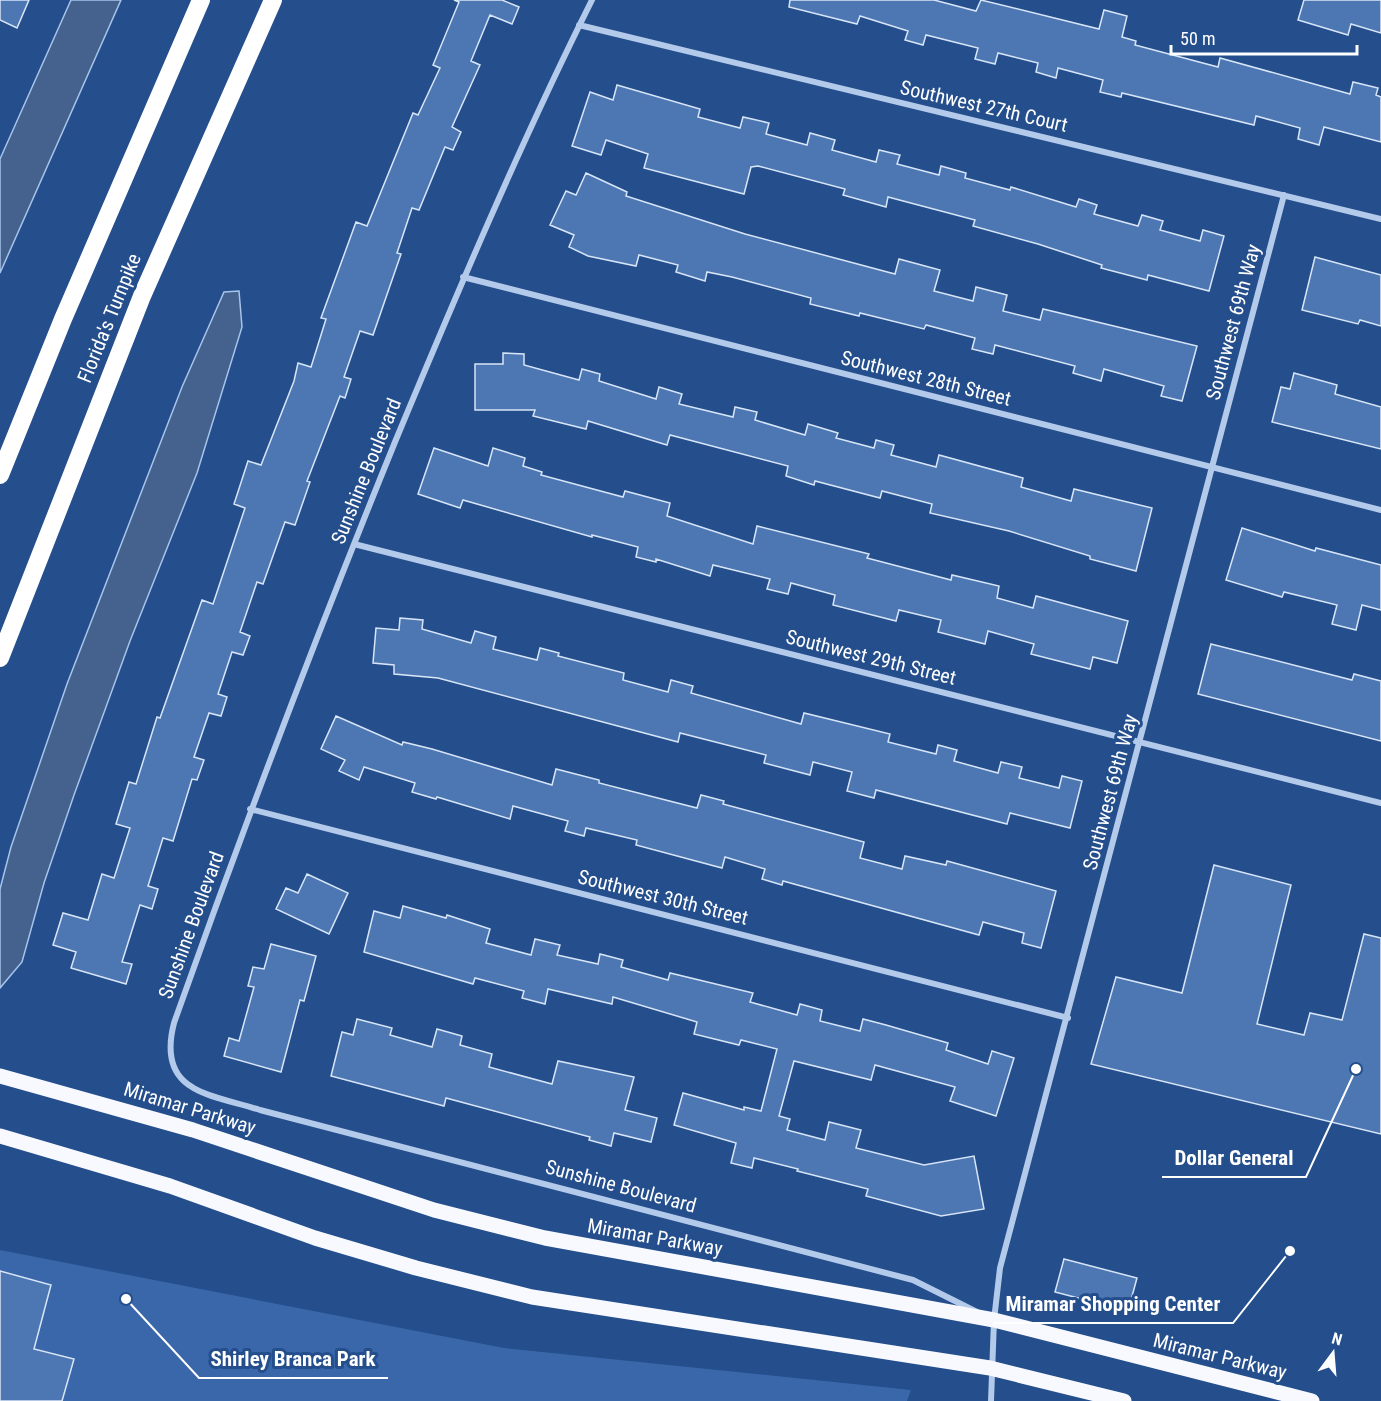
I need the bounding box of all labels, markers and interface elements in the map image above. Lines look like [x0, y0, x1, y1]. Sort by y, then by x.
scale bar [1171, 18, 1357, 56]
text: 50 m [1180, 28, 1215, 49]
street label: Southwest 27th Court [898, 75, 1070, 137]
street label: Southwest 69th Way [1201, 241, 1265, 403]
street label: Florida's Turnpike [72, 250, 146, 386]
street label: Southwest 28th Street [838, 345, 1014, 411]
street label: Sunshine Boulevard [326, 395, 406, 547]
street label: Southwest 29th Street [783, 624, 959, 690]
street label: Southwest 69th Way [1078, 711, 1142, 873]
street label: Sunshine Boulevard [153, 848, 229, 1002]
street label: Southwest 30th Street [575, 864, 751, 930]
street label: Miramar Parkway [121, 1077, 259, 1139]
callout: Dollar General [1162, 1138, 1306, 1177]
text: Dollar General [1174, 1146, 1294, 1170]
street label: Sunshine Boulevard [543, 1154, 699, 1218]
street label: Miramar Parkway [586, 1213, 724, 1261]
callout: Miramar Shopping Center [994, 1284, 1233, 1323]
text: Miramar Shopping Center [1006, 1292, 1220, 1316]
north arrow [1303, 1323, 1363, 1383]
street label: Miramar Parkway [1151, 1328, 1289, 1384]
text: N [1330, 1329, 1344, 1350]
callout: Shirley Branca Park [199, 1339, 388, 1378]
text: Shirley Branca Park [210, 1347, 376, 1371]

